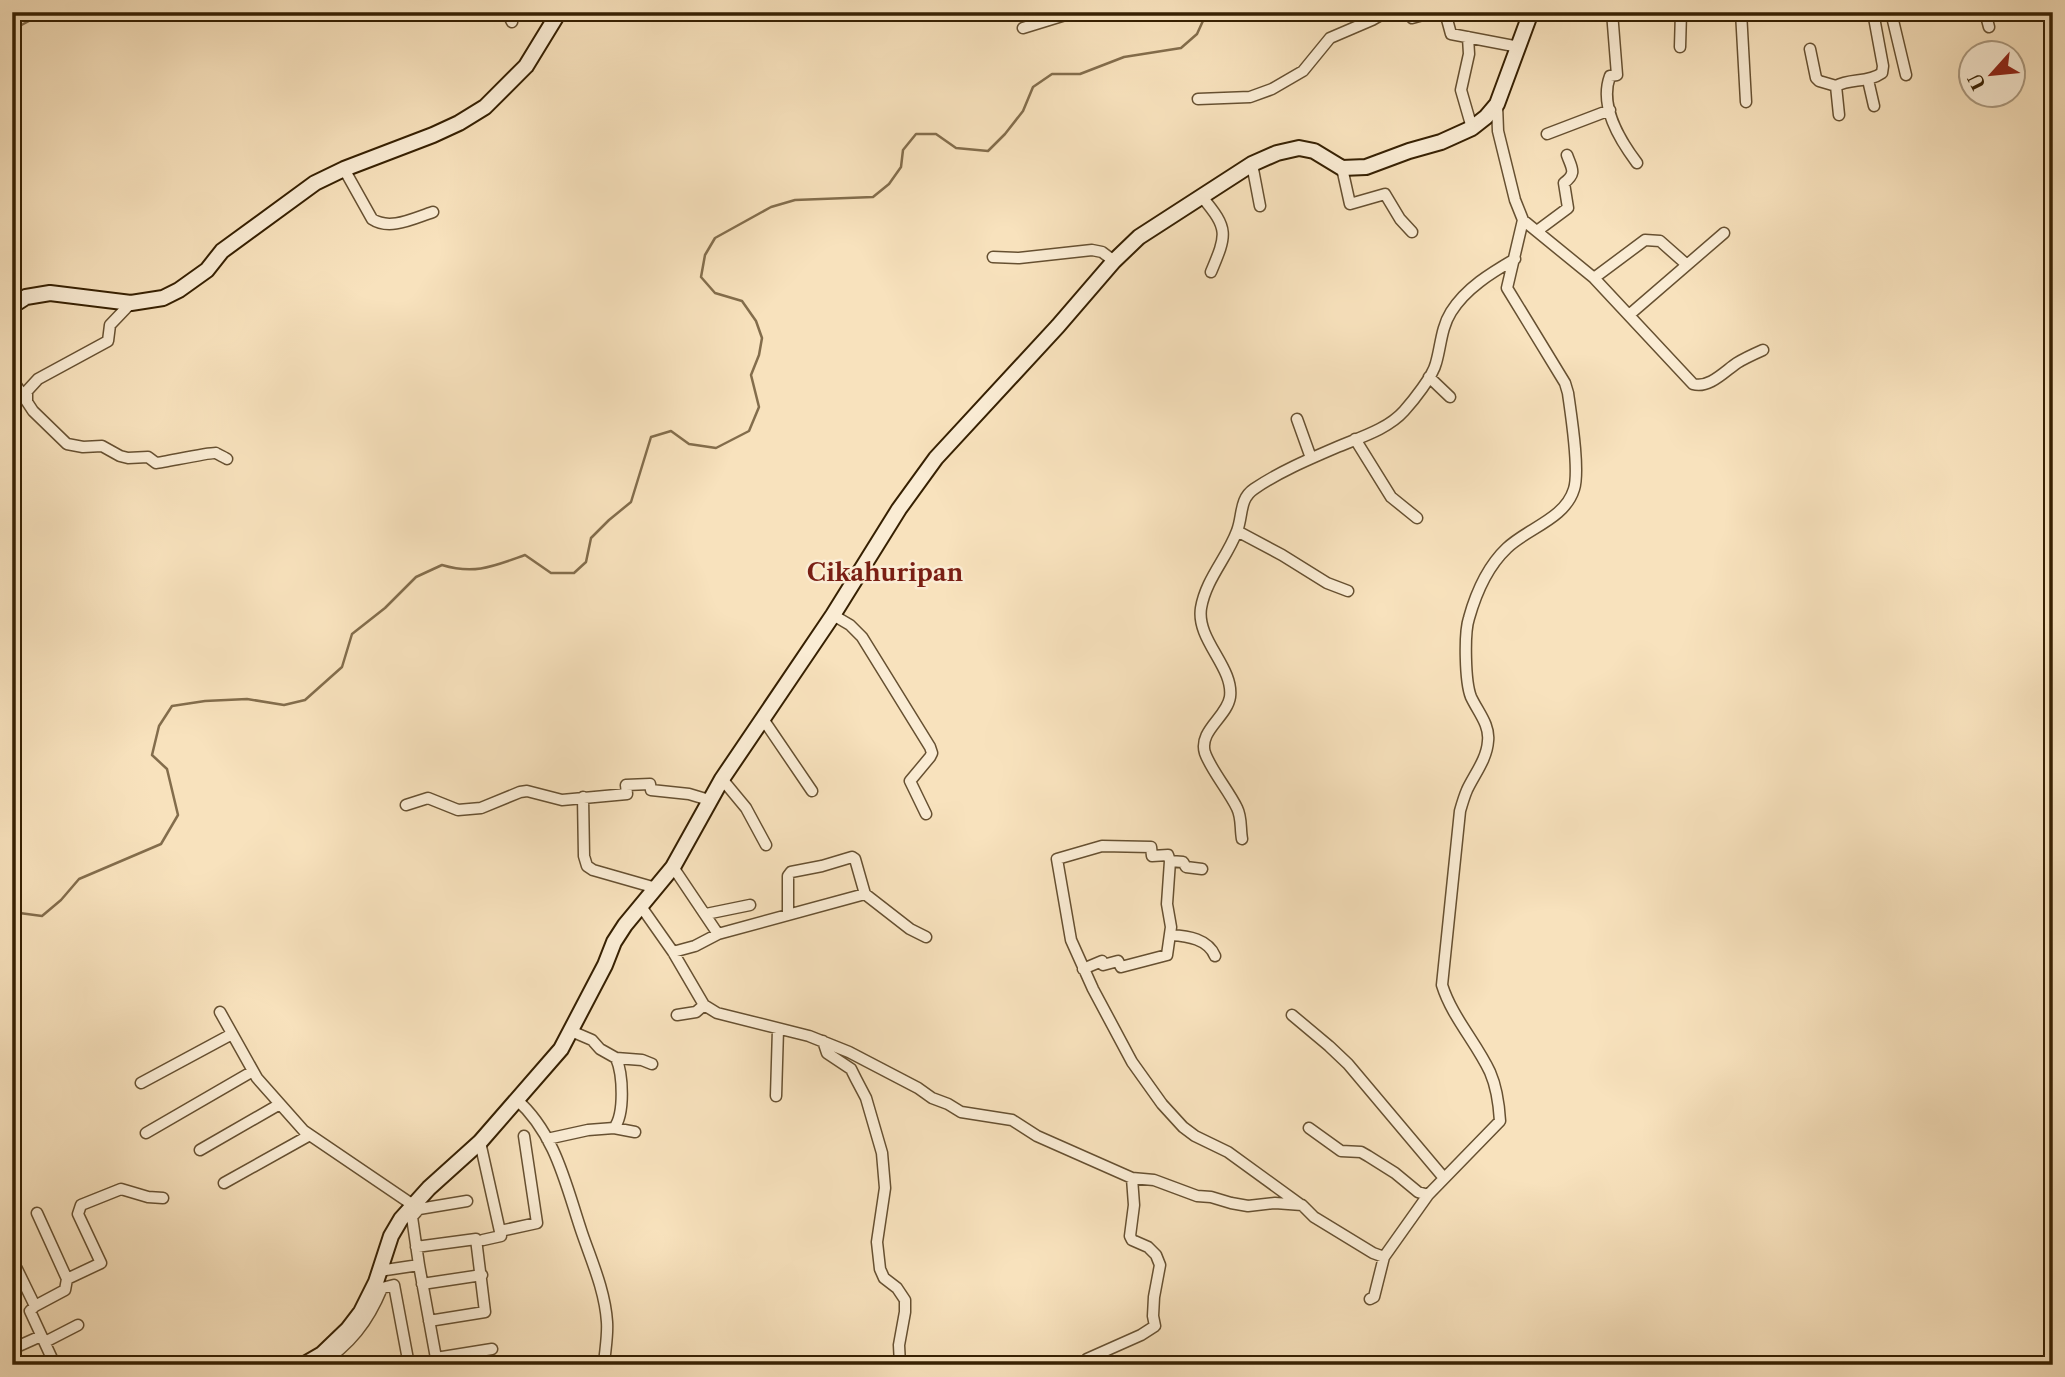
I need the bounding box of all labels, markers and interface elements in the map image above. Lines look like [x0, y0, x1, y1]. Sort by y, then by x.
north arrow [1956, 38, 2026, 108]
text: U [1963, 69, 1991, 94]
district label: Cikahuripan [807, 558, 964, 587]

